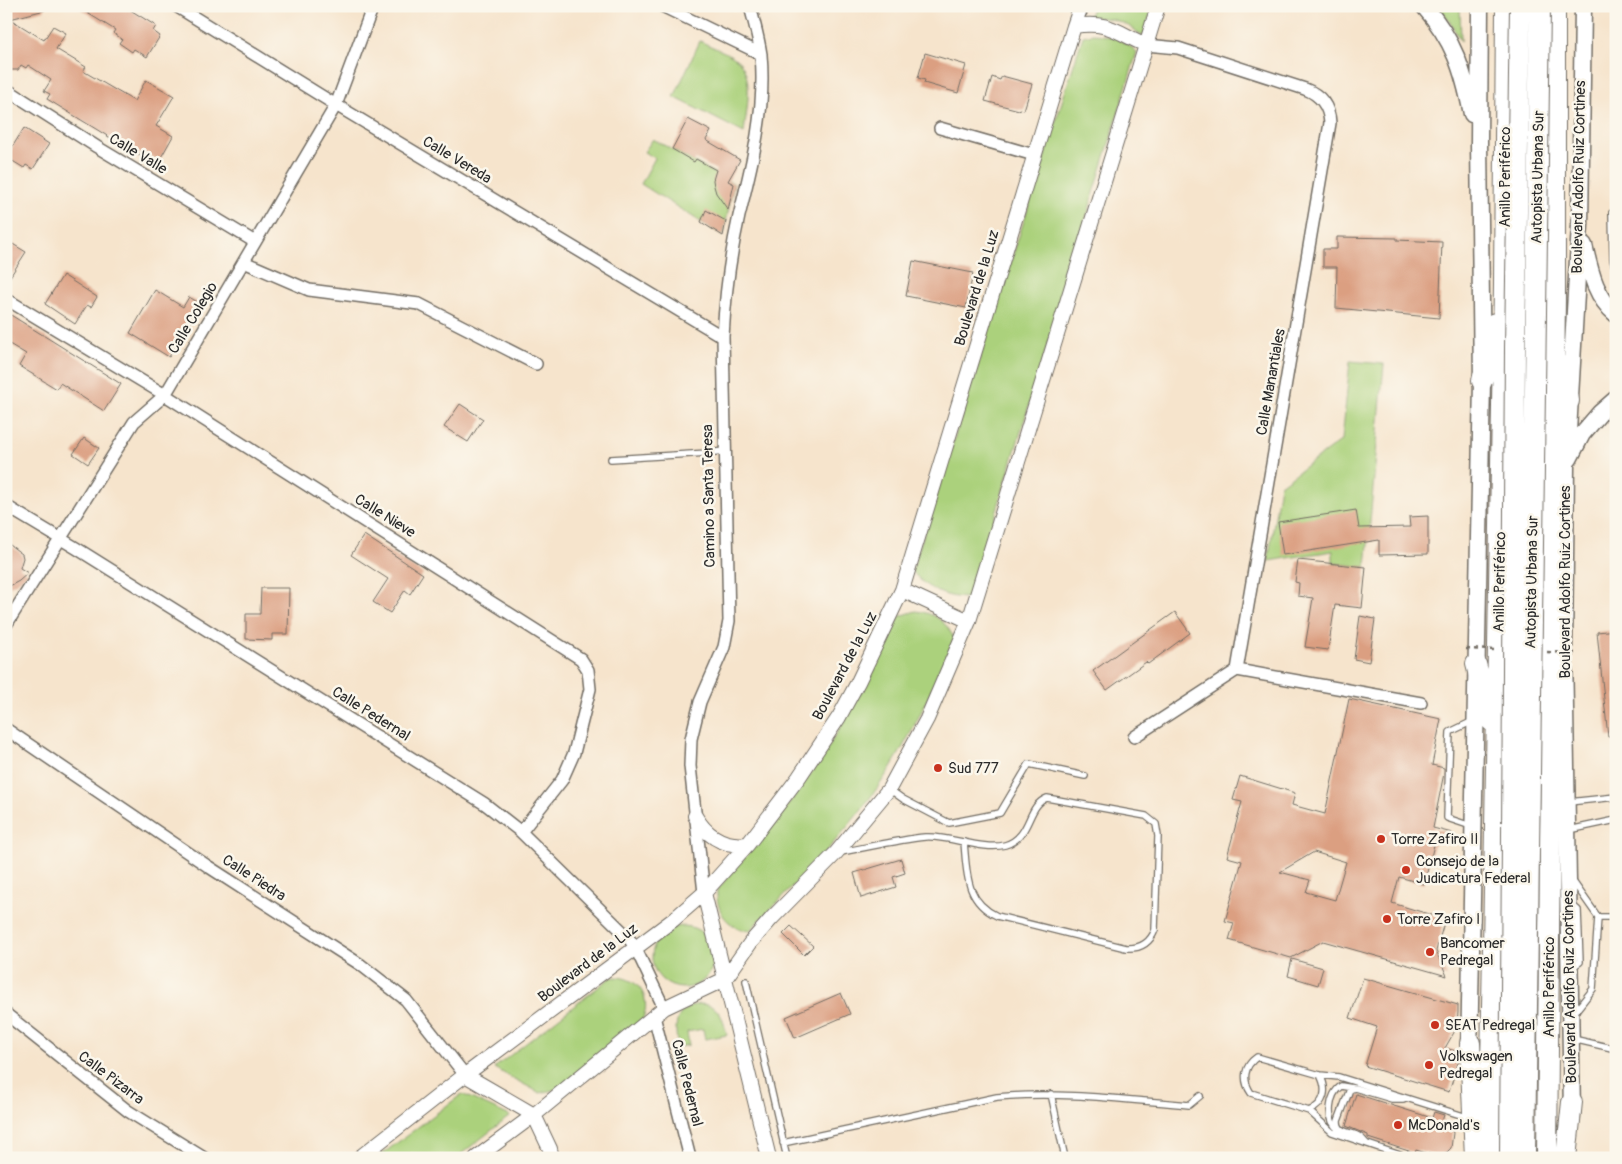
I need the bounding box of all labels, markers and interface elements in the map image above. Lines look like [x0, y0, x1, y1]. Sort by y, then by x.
street label: Boulevard Adolfo Ruiz Cortines [1568, 80, 1590, 274]
street label: Autopista Urbana Sur [1527, 110, 1549, 244]
street label: Anillo Periférico [1496, 127, 1515, 227]
street label: Calle Valle [105, 129, 171, 179]
street label: Calle Vereda [419, 132, 495, 188]
street label: Boulevard de la Luz [950, 228, 1004, 348]
street label: Calle Colegio [164, 279, 222, 357]
street label: Calle Manantiales [1252, 327, 1290, 437]
street label: Camino a Santa Teresa [698, 424, 720, 568]
street label: Boulevard Adolfo Ruiz Cortines [1556, 485, 1575, 679]
street label: Calle Nieve [351, 490, 420, 542]
street label: Autopista Urbana Sur [1521, 515, 1543, 649]
street label: Anillo Periférico [1490, 531, 1510, 633]
street label: Boulevard de la Luz [808, 608, 882, 724]
street label: Calle Pedernal [328, 682, 414, 746]
place label: Sud 777 [948, 759, 999, 778]
marker: Sud 777 [932, 762, 944, 774]
place label: Torre Zafiro II [1391, 830, 1479, 849]
marker: Torre Zafiro II [1375, 833, 1387, 845]
street label: Calle Piedra [219, 850, 289, 906]
place label: Consejo de la Judicatura Federal [1416, 852, 1531, 888]
marker: Consejo de la Judicatura Federal [1400, 864, 1412, 876]
street label: Boulevard Adolfo Ruiz Cortines [1559, 890, 1581, 1084]
place label: Torre Zafiro I [1397, 910, 1480, 929]
marker: Torre Zafiro I [1381, 913, 1393, 925]
street label: Boulevard de la Luz [534, 919, 642, 1007]
place label: Bancomer Pedregal [1440, 934, 1505, 970]
street label: Anillo Periférico [1540, 937, 1559, 1037]
marker: Bancomer Pedregal [1424, 946, 1436, 958]
place label: SEAT Pedregal [1445, 1016, 1535, 1035]
marker: SEAT Pedregal [1429, 1019, 1441, 1031]
street label: Calle Pedernal [667, 1038, 707, 1128]
street label: Calle Pizarra [74, 1047, 148, 1109]
place label: Volkswagen Pedregal [1439, 1047, 1513, 1083]
marker: Volkswagen Pedregal [1423, 1059, 1435, 1071]
place label: McDonald's [1408, 1116, 1480, 1135]
marker: McDonald's [1392, 1119, 1404, 1131]

